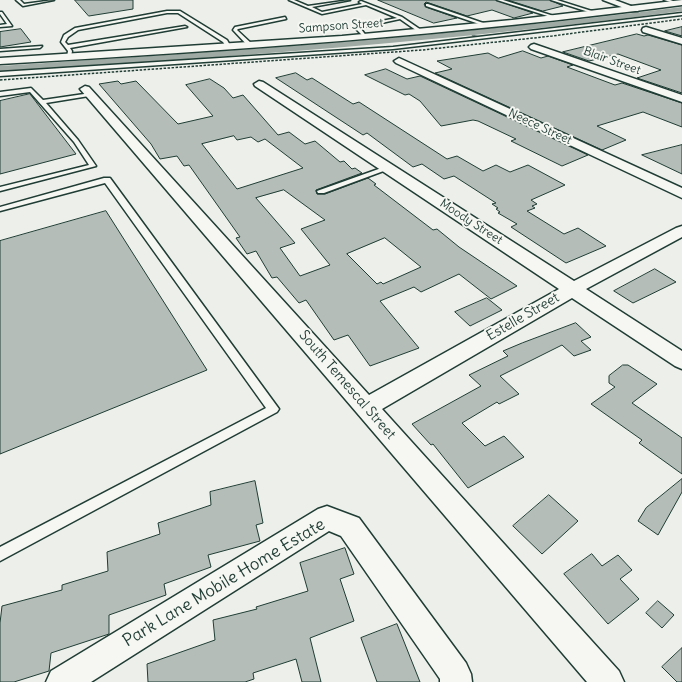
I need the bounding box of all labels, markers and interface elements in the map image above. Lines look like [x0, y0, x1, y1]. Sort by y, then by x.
street label: Sampson Street [298, 16, 384, 36]
street label: Blair Street [581, 44, 643, 78]
street label: Neece Street [506, 106, 574, 148]
street label: Moody Street [437, 196, 505, 248]
street label: Estelle Street [484, 289, 562, 345]
street label: South Temescal Street [295, 327, 399, 443]
street label: Park Lane Mobile Home Estate [119, 514, 329, 652]

